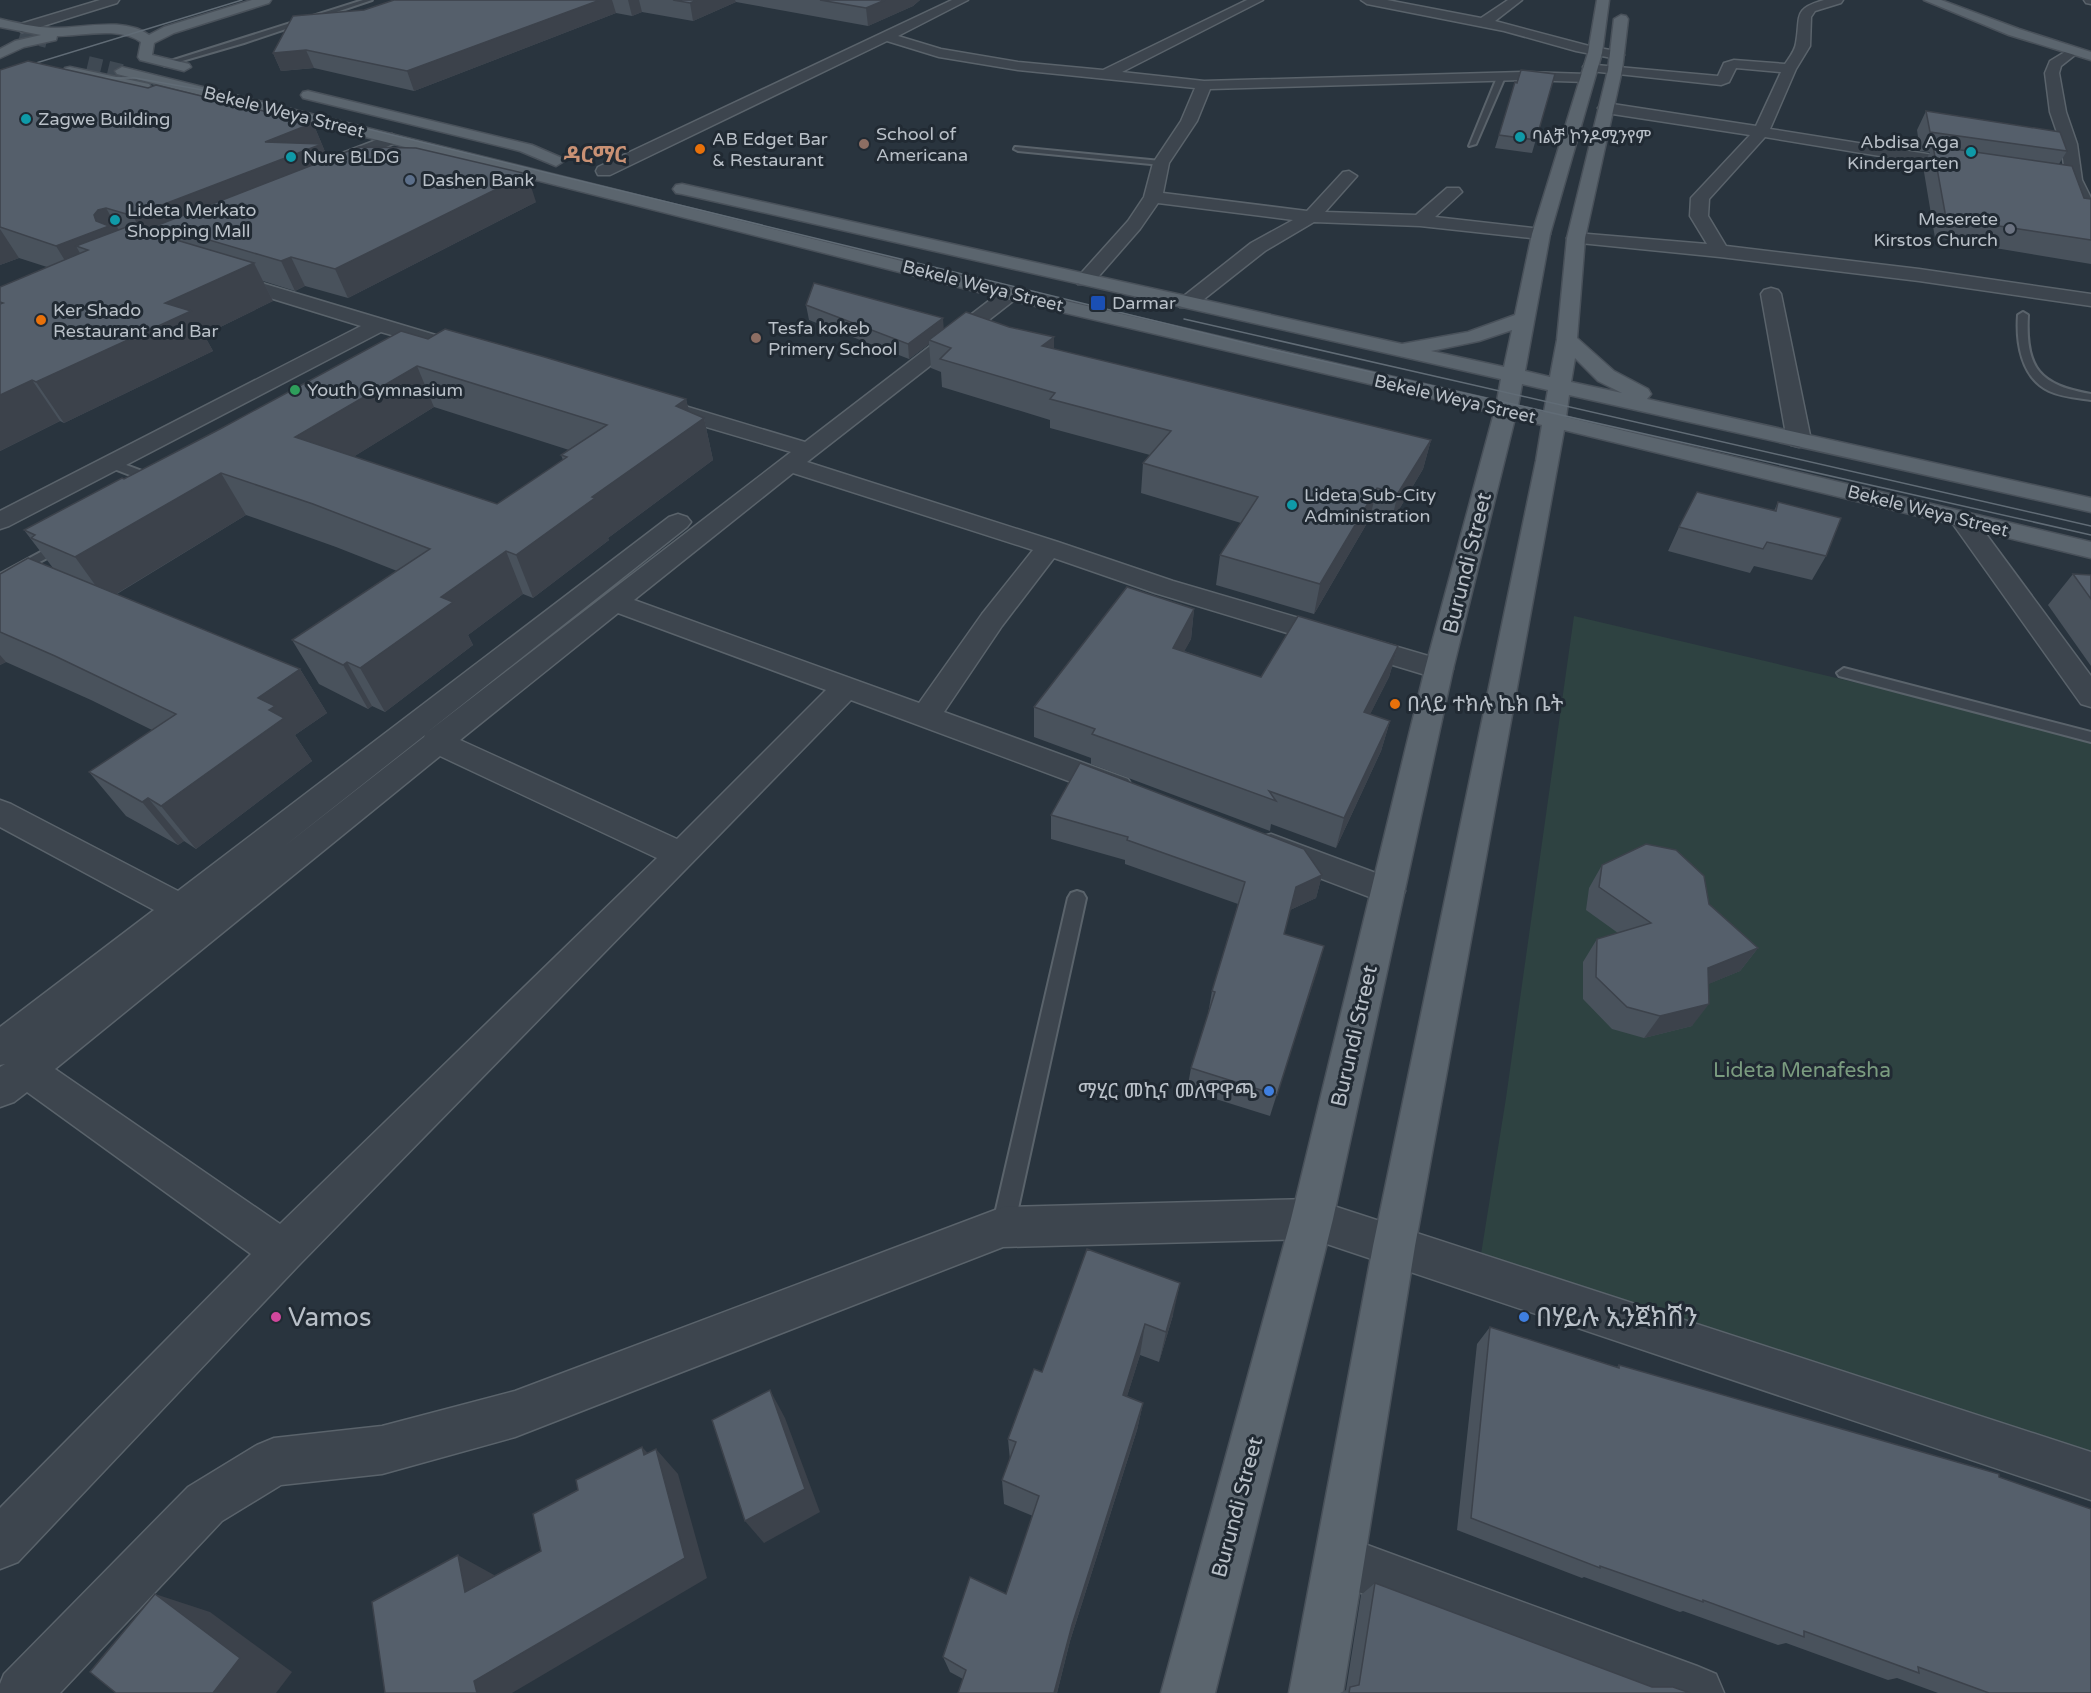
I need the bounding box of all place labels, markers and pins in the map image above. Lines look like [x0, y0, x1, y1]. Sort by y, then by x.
place label: Zagwe Building [38, 108, 170, 130]
marker: Zagwe Building [19, 112, 33, 126]
place label: School of Americana [876, 123, 968, 166]
place label: ባልቻ ኮንዶሚንየም [1532, 126, 1651, 148]
place label: AB Edget Bar & Restaurant [712, 128, 828, 171]
marker: ባልቻ ኮንዶሚንየም [1513, 130, 1527, 144]
place label: Abdisa Aga Kindergarten [1847, 131, 1959, 174]
marker: School of Americana [857, 137, 871, 151]
marker: AB Edget Bar & Restaurant [693, 142, 707, 156]
marker: Abdisa Aga Kindergarten [1964, 145, 1978, 159]
place label: Nure BLDG [303, 146, 400, 168]
marker: Nure BLDG [284, 150, 298, 164]
place label: Dashen Bank [422, 169, 534, 191]
marker: Dashen Bank [403, 173, 417, 187]
place label: Lideta Merkato Shopping Mall [127, 199, 257, 242]
place label: Meserete Kirstos Church [1873, 208, 1998, 251]
marker: Lideta Merkato Shopping Mall [108, 213, 122, 227]
marker: Meserete Kirstos Church [2003, 222, 2017, 236]
place label: Darmar [1112, 292, 1176, 314]
marker: Darmar [1089, 294, 1107, 312]
place label: Ker Shado Restaurant and Bar [53, 299, 218, 342]
marker: Ker Shado Restaurant and Bar [34, 313, 48, 327]
place label: Tesfa kokeb Primery School [768, 317, 897, 360]
marker: Tesfa kokeb Primery School [749, 331, 763, 345]
place label: Youth Gymnasium [307, 379, 463, 401]
marker: Youth Gymnasium [288, 383, 302, 397]
place label: Lideta Sub-City Administration [1304, 484, 1436, 527]
marker: Lideta Sub-City Administration [1285, 498, 1299, 512]
place label: በላይ ተክሉ ኬክ ቤት [1407, 692, 1564, 717]
marker: በላይ ተክሉ ኬክ ቤት [1388, 697, 1402, 711]
place label: ማሂር መኪና መለዋዋጫ [1078, 1079, 1257, 1104]
marker: ማሂር መኪና መለዋዋጫ [1262, 1084, 1276, 1098]
place label: Vamos [288, 1302, 371, 1333]
place label: በሃይሉ ኢንጀክሽን [1536, 1302, 1698, 1333]
marker: Vamos [269, 1310, 283, 1324]
marker: በሃይሉ ኢንጀክሽን [1517, 1310, 1531, 1324]

